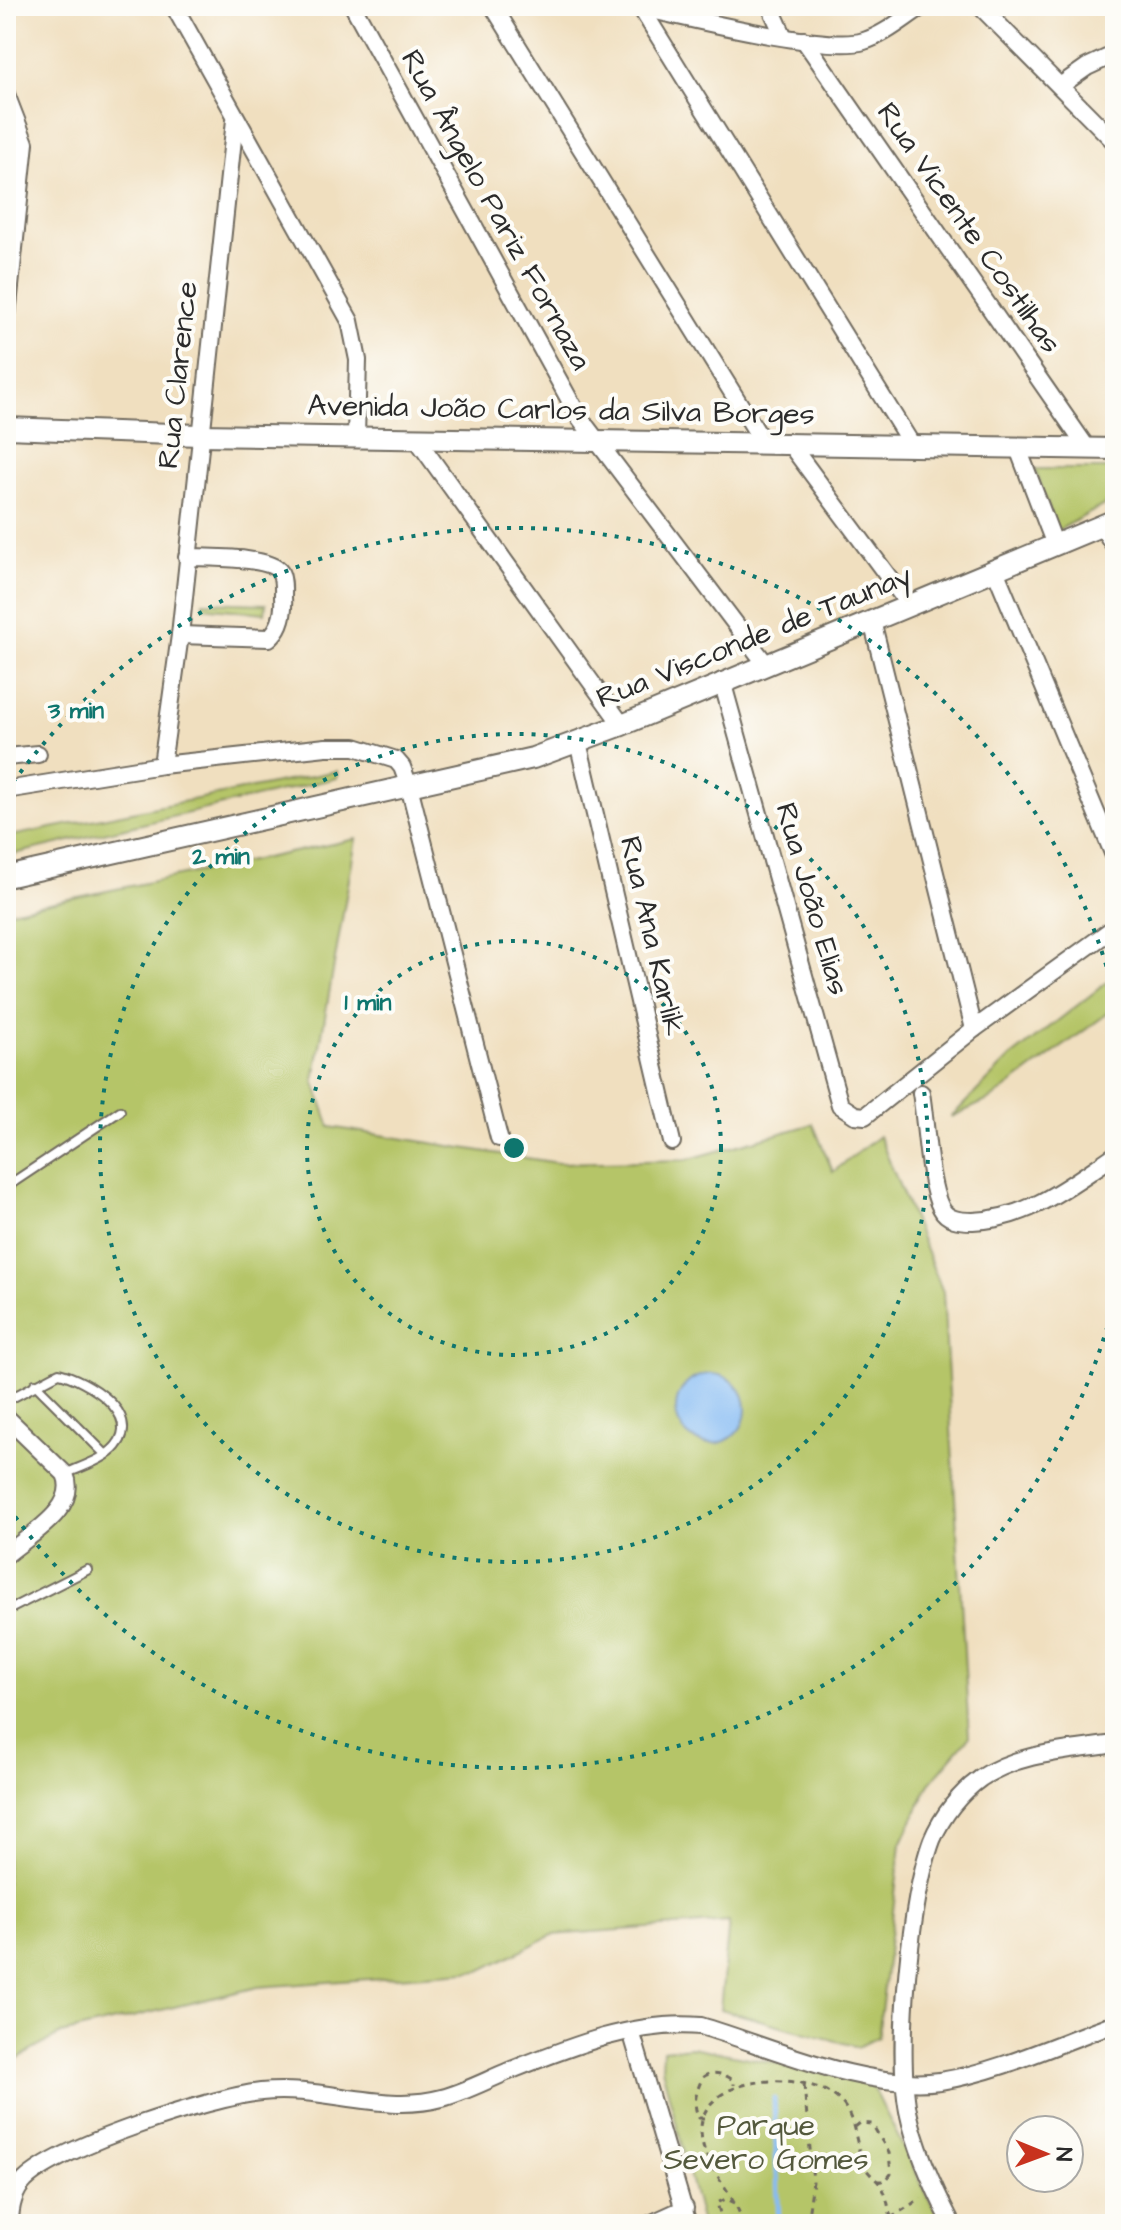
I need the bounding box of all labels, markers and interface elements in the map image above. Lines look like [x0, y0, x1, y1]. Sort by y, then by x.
street label: Rua Ângelo Pariz Fornaza [389, 42, 602, 378]
street label: Rua Vicente Costilhas [866, 94, 1072, 362]
street label: Rua Clarence [147, 279, 209, 471]
street label: Avenida João Carlos da Silva Borges [307, 385, 815, 436]
street label: Rua Visconde de Taunay [590, 555, 918, 720]
text: 3 min [47, 694, 104, 728]
street label: Rua João Elias [765, 798, 859, 1000]
street label: Rua Ana Karlik [609, 832, 695, 1040]
text: 2 min [191, 840, 250, 874]
text: 1 min [345, 986, 392, 1020]
centre of rings [500, 1134, 528, 1162]
park label: Parque Severo Gomes [663, 2105, 869, 2181]
north arrow [1005, 2114, 1085, 2194]
text: N [1048, 2147, 1079, 2162]

